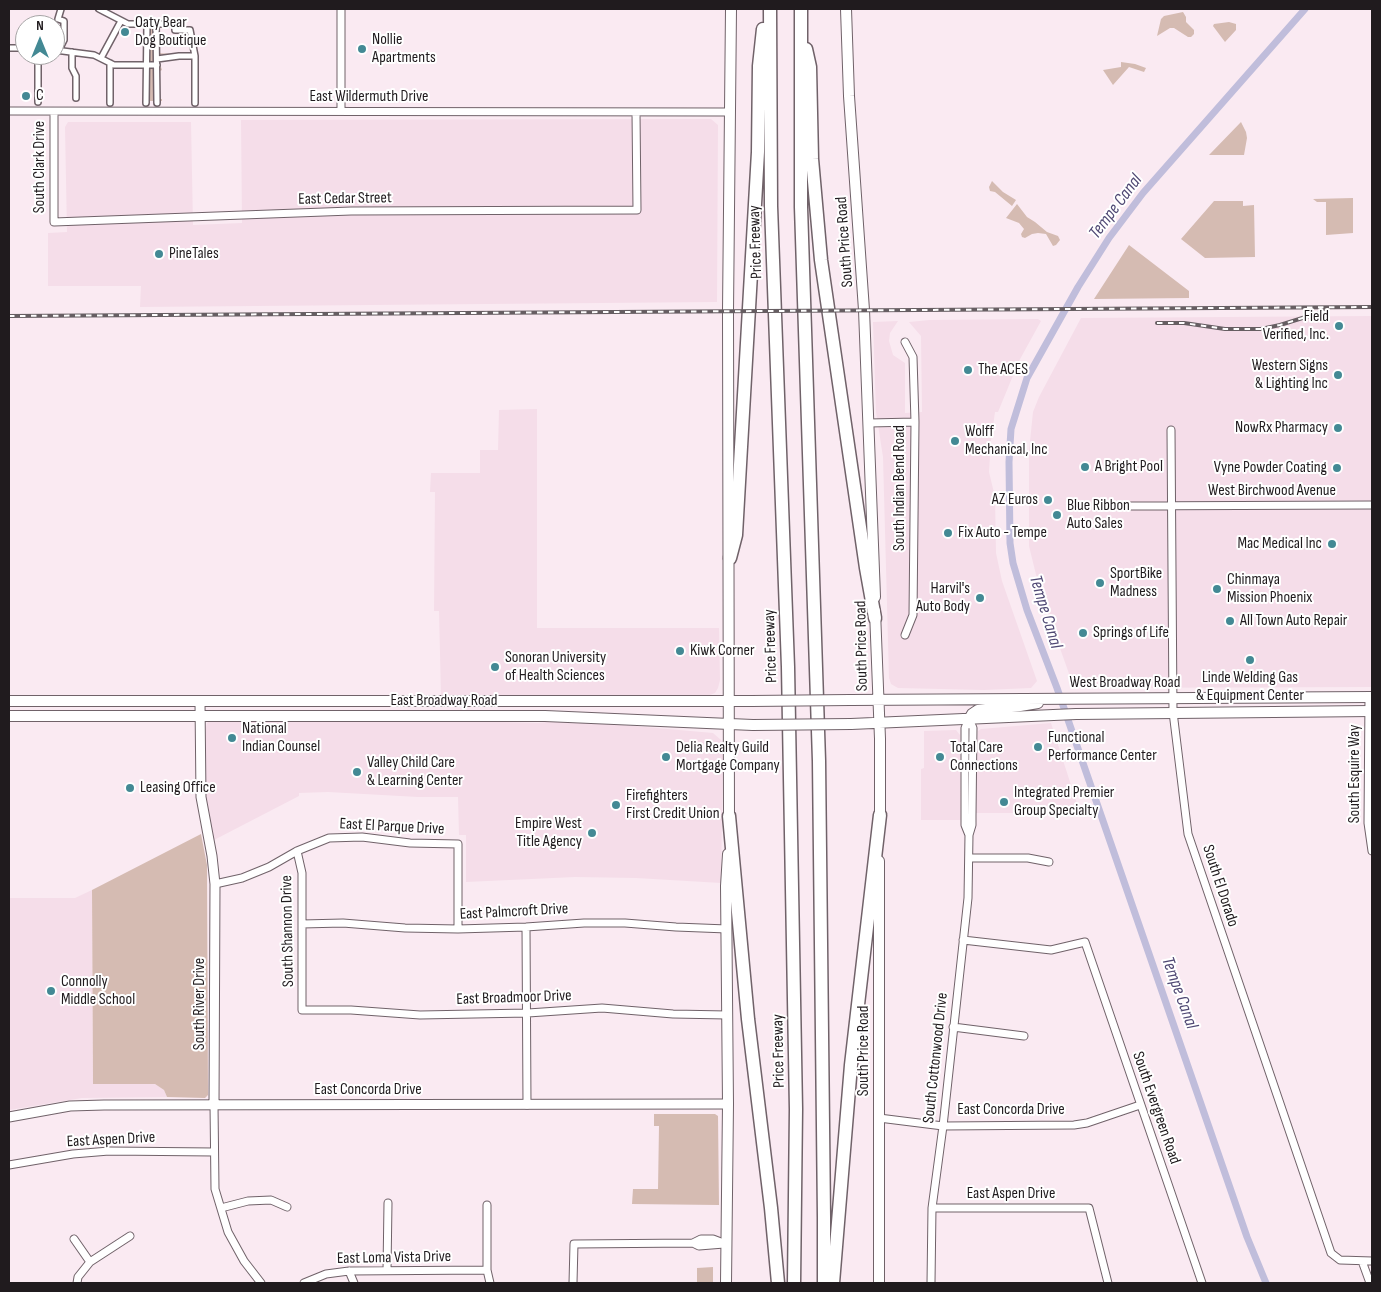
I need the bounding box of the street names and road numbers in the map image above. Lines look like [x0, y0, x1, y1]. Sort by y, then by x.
street label: East Wildermuth Drive [310, 87, 428, 107]
street label: South Clark Drive [30, 121, 50, 213]
street label: East Cedar Street [298, 189, 392, 209]
street label: South Price Road [832, 196, 858, 288]
street label: Price Freeway [745, 205, 767, 279]
street label: South Indian Bend Road [890, 425, 910, 551]
street label: West Birchwood Avenue [1208, 481, 1336, 501]
street label: South Price Road [852, 600, 872, 692]
street label: Price Freeway [760, 609, 782, 683]
street label: West Broadway Road [1070, 673, 1180, 693]
street label: East Broadway Road [391, 691, 497, 711]
street label: South Esquire Way [1345, 725, 1365, 823]
street label: East El Parque Drive [339, 815, 445, 839]
street label: South El Dorado [1198, 843, 1242, 929]
street label: South Shannon Drive [277, 875, 299, 987]
street label: East Palmcroft Drive [459, 900, 569, 924]
street label: South River Drive [190, 958, 210, 1050]
street label: East Broadmoor Drive [456, 986, 572, 1010]
street label: South Cottonwood Drive [920, 992, 952, 1124]
street label: South Price Road [854, 1006, 874, 1096]
street label: Price Freeway [769, 1014, 789, 1088]
street label: South Evergreen Road [1128, 1049, 1184, 1167]
street label: East Concorda Drive [314, 1080, 422, 1100]
street label: East Concorda Drive [957, 1100, 1065, 1120]
street label: East Aspen Drive [66, 1128, 156, 1152]
street label: East Aspen Drive [967, 1184, 1055, 1204]
street label: East Loma Vista Drive [337, 1247, 451, 1269]

